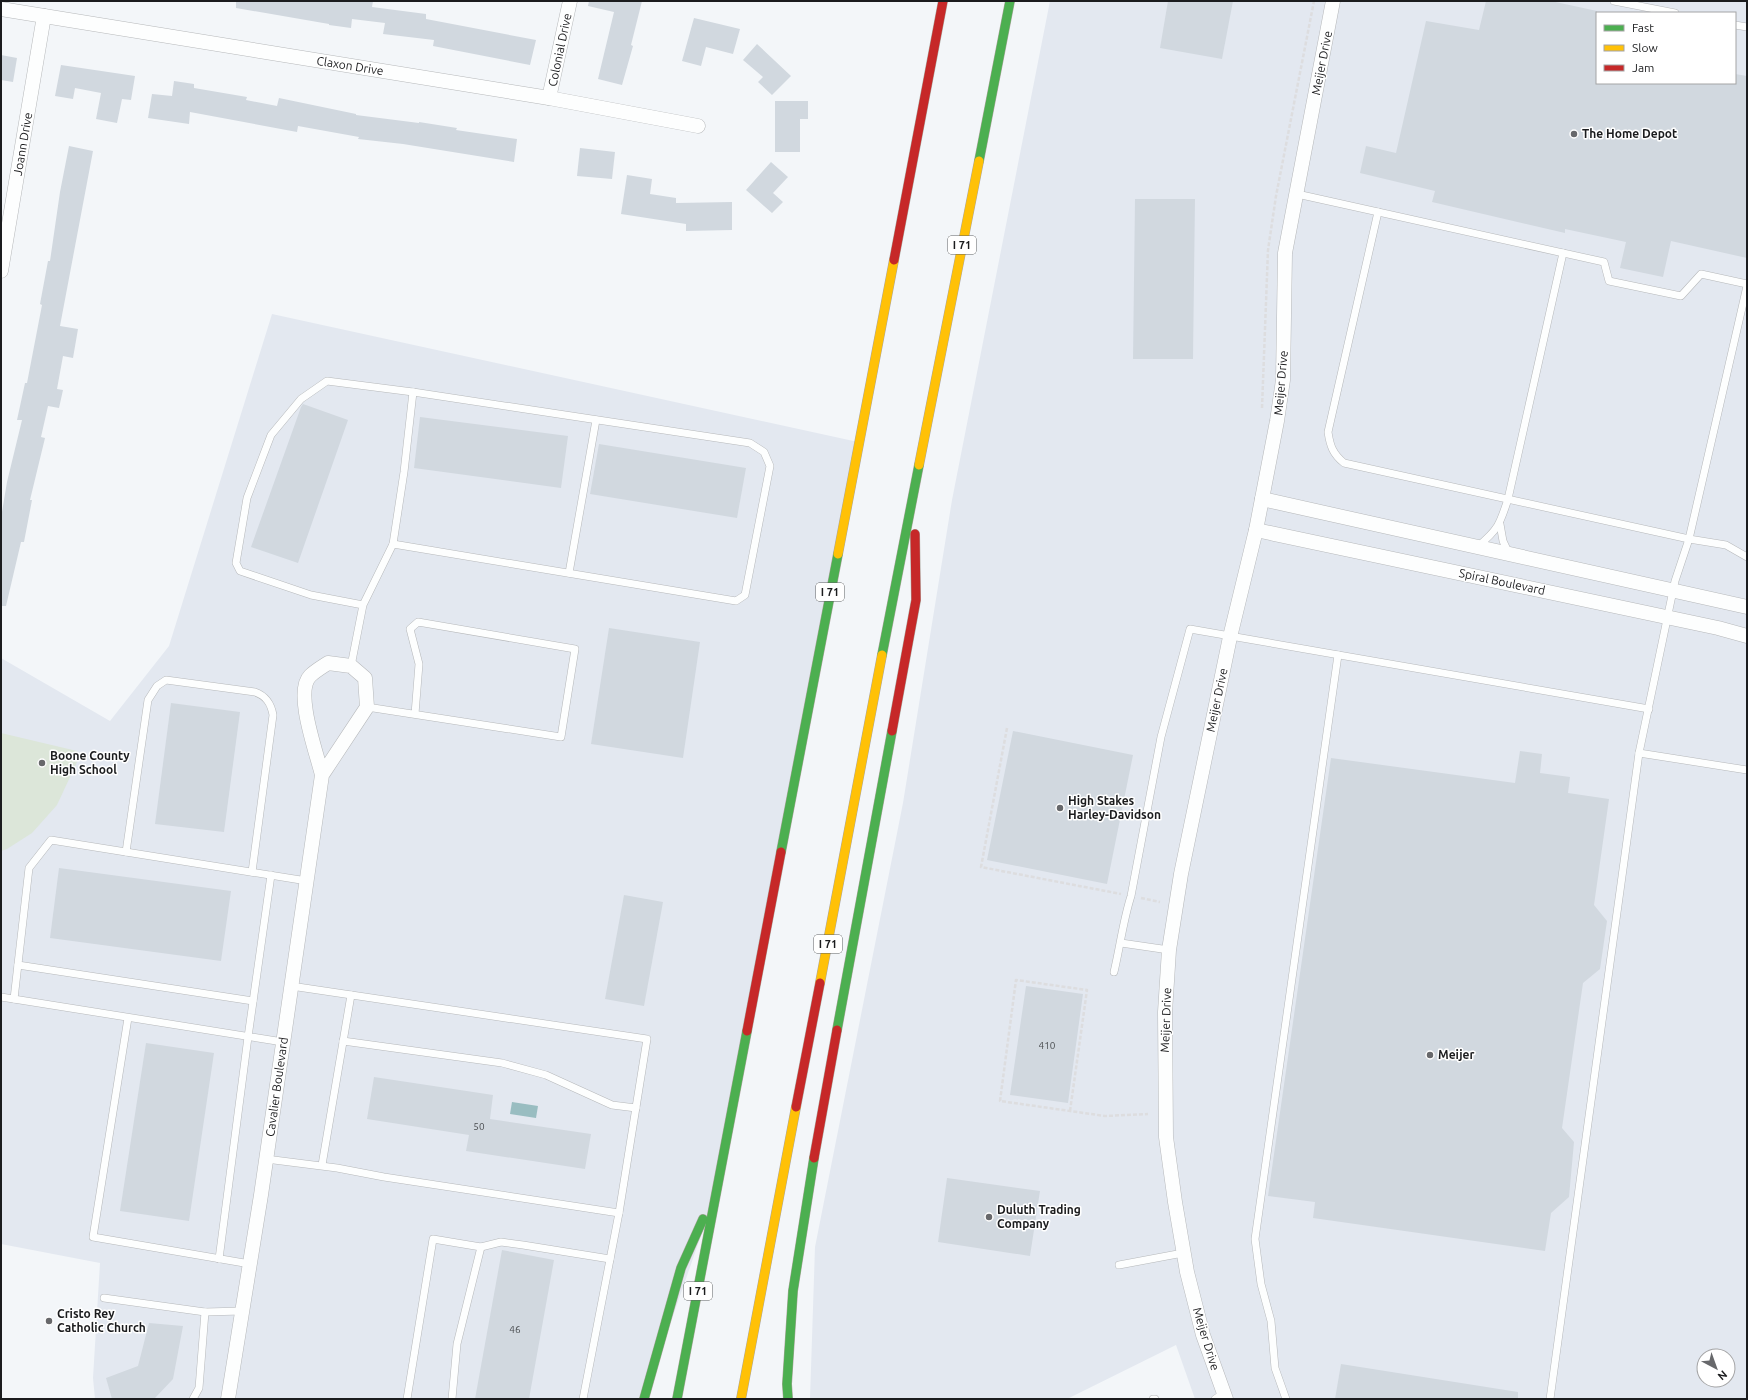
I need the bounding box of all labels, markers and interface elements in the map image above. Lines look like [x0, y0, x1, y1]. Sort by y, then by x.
street label: Colonial Drive [545, 12, 574, 88]
legend [1596, 12, 1736, 84]
text: Fast [1632, 21, 1654, 34]
street label: Meijer Drive [1309, 30, 1334, 96]
text: Slow [1632, 41, 1658, 54]
street label: Claxon Drive [316, 54, 384, 77]
text: Jam [1632, 61, 1654, 74]
street label: Joann Drive [11, 111, 34, 177]
place label: The Home Depot [1582, 127, 1677, 140]
marker: The Home Depot [1569, 129, 1579, 139]
road number: I 71 [948, 236, 976, 254]
street label: Meijer Drive [1271, 350, 1290, 416]
street label: Spiral Boulevard [1458, 566, 1546, 597]
road number: I 71 [816, 583, 844, 601]
street label: Meijer Drive [1203, 667, 1230, 733]
place label: Boone County High School [50, 749, 130, 776]
marker: Boone County High School [37, 758, 47, 768]
place label: High Stakes Harley-Davidson [1068, 794, 1161, 821]
marker: High Stakes Harley-Davidson [1055, 803, 1065, 813]
road number: I 71 [814, 935, 842, 953]
street label: Meijer Drive [1158, 987, 1173, 1053]
street label: Cavalier Boulevard [263, 1036, 290, 1138]
house number: 410 [1039, 1040, 1056, 1051]
place label: Meijer [1438, 1048, 1474, 1061]
marker: Meijer [1425, 1050, 1435, 1060]
house number: 50 [473, 1121, 485, 1132]
place label: Duluth Trading Company [997, 1203, 1081, 1230]
marker: Duluth Trading Company [984, 1212, 994, 1222]
road number: I 71 [684, 1282, 712, 1300]
street label: Meijer Drive [1191, 1306, 1222, 1372]
place label: Cristo Rey Catholic Church [57, 1307, 146, 1334]
marker: Cristo Rey Catholic Church [44, 1316, 54, 1326]
house number: 46 [509, 1324, 521, 1335]
north arrow [1696, 1348, 1736, 1388]
text: N [1716, 1368, 1730, 1383]

